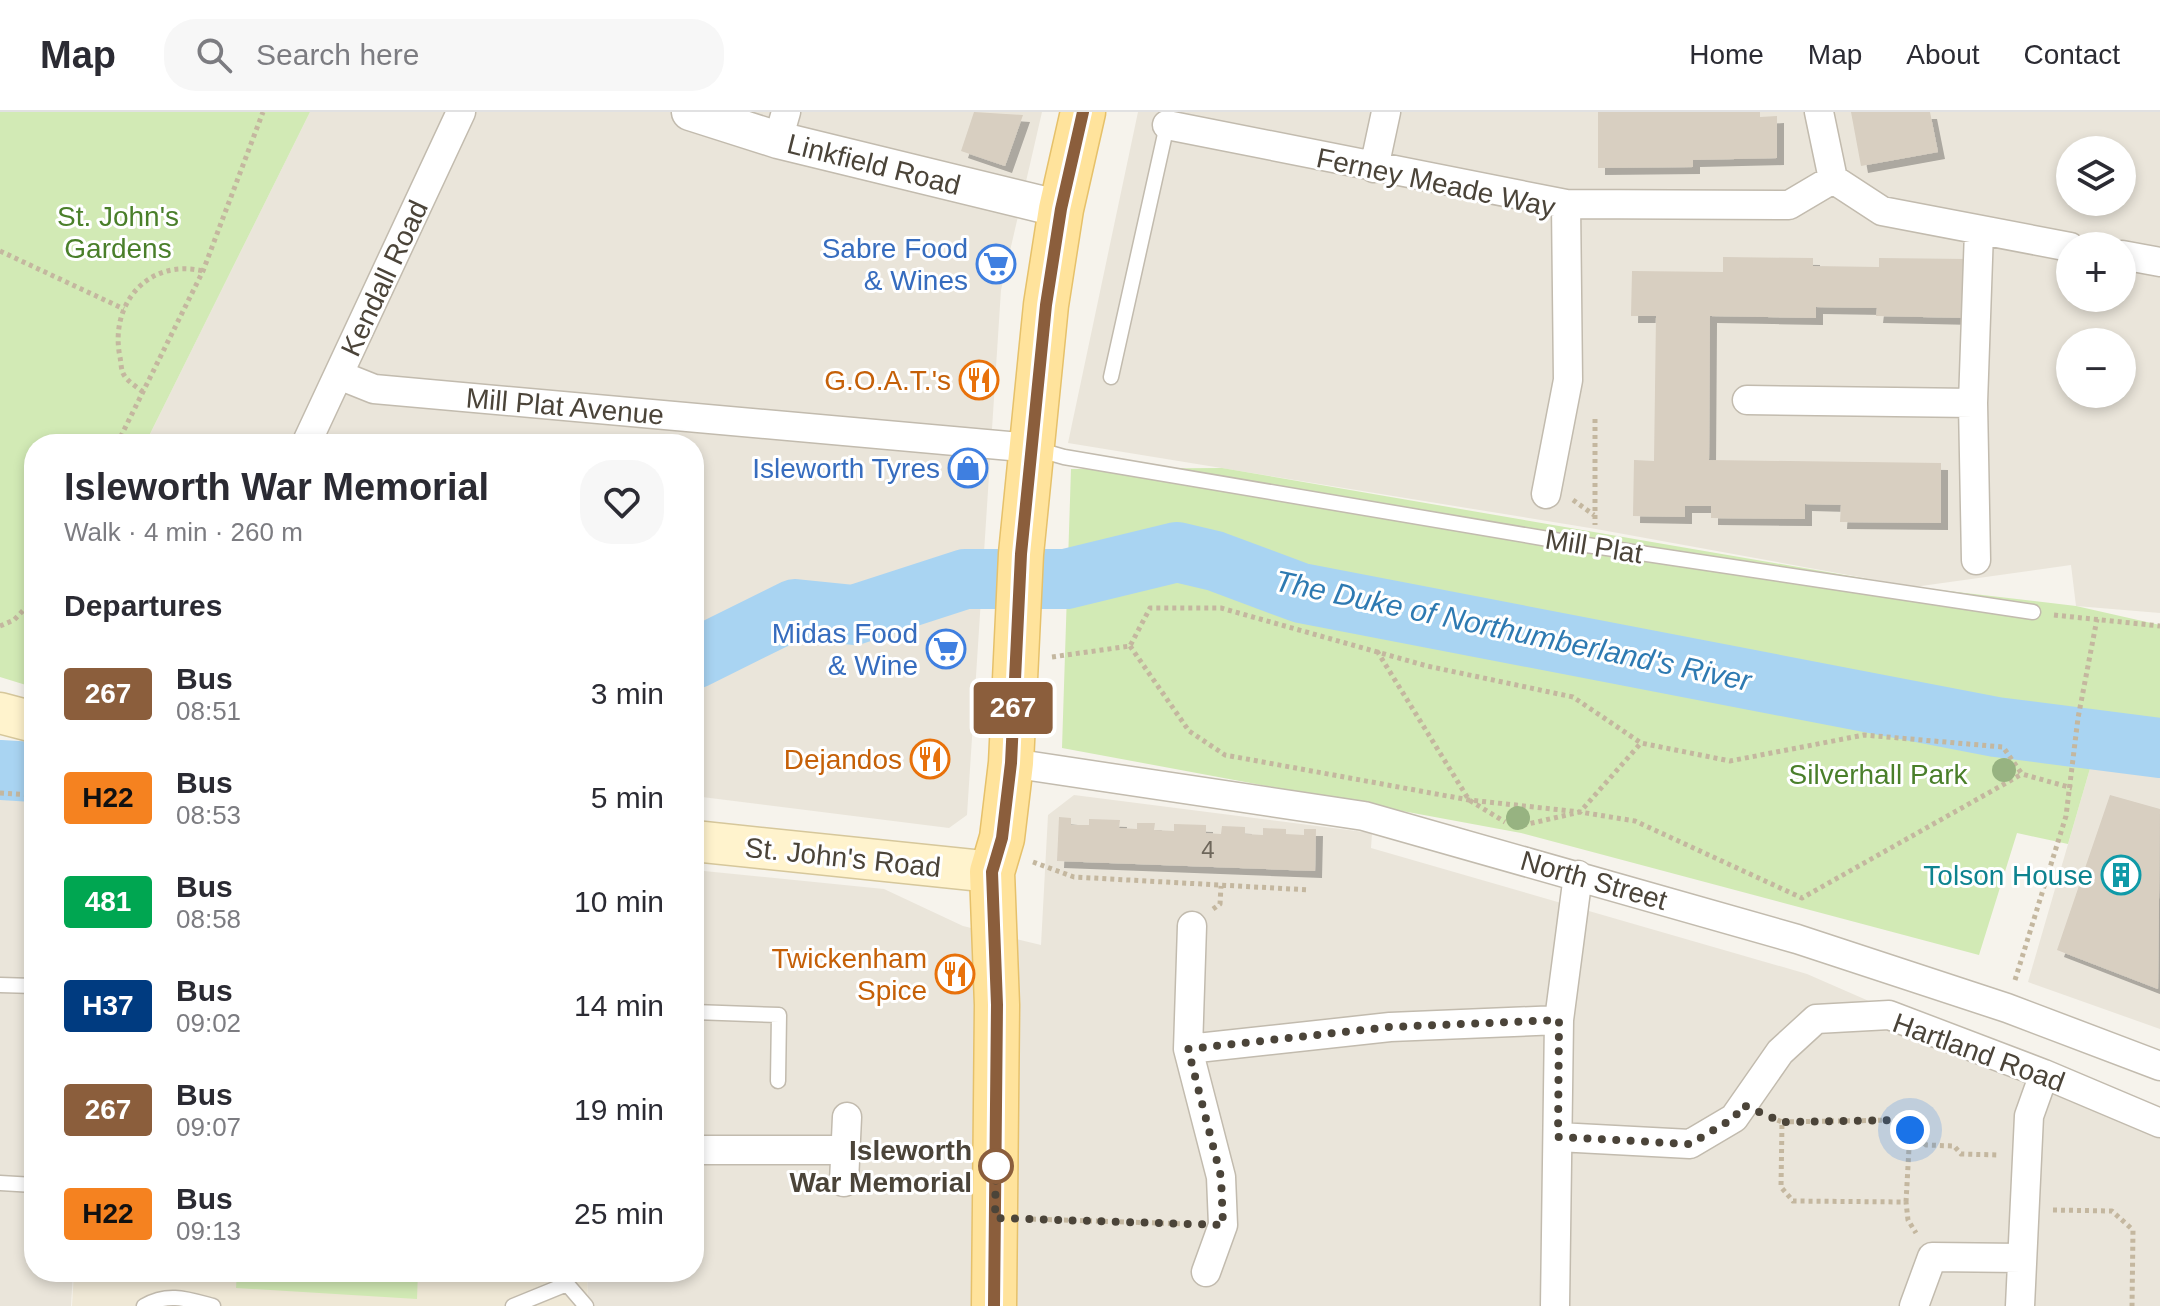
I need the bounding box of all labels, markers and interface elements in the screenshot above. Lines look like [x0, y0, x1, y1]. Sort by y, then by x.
search box [164, 19, 724, 91]
icon: search [192, 33, 236, 77]
text: Map [40, 34, 116, 76]
text: Search here [256, 38, 419, 71]
text: Home [1689, 39, 1764, 70]
text: Map [1808, 39, 1862, 70]
text: About [1906, 39, 1980, 70]
text: Contact [2024, 39, 2120, 70]
street label: Linkfield Road [784, 128, 964, 201]
map controls [2056, 136, 2136, 408]
button: layers [2056, 136, 2136, 216]
street label: Ferney Meade Way [1314, 142, 1558, 223]
street label: Kendall Road [335, 195, 434, 361]
park label: St. John's Gardens [57, 201, 179, 264]
button: + [2056, 232, 2136, 312]
place label: Sabre Food & Wines [822, 233, 968, 296]
supermarket icon: Sabre Food & Wines [975, 243, 1017, 285]
button: − [2056, 328, 2136, 408]
restaurant icon: G.O.A.T.'s [958, 359, 1000, 401]
place label: G.O.A.T.'s [824, 365, 951, 396]
street label: Mill Plat Avenue [465, 382, 665, 431]
shop icon: Isleworth Tyres [947, 447, 989, 489]
place label: Isleworth Tyres [752, 453, 940, 484]
button: heart [580, 460, 664, 544]
text: Isleworth War Memorial [64, 466, 489, 508]
text: Walk · 4 min · 260 m [64, 517, 303, 547]
street label: Mill Plat [1543, 524, 1645, 570]
water label: The Duke of Northumberland's River [1272, 564, 1755, 697]
text: Departures [64, 589, 222, 622]
place label: Midas Food & Wine [772, 618, 918, 681]
supermarket icon: Midas Food & Wine [925, 628, 967, 670]
text: Bus [176, 662, 233, 695]
text: 3 min [591, 677, 664, 710]
text: 267 [85, 678, 131, 709]
line badge: 267 [967, 682, 1059, 734]
text: 267 [990, 692, 1036, 723]
text: 08:51 [176, 696, 241, 726]
restaurant icon: Dejandos [909, 738, 951, 780]
place label: Dejandos [784, 744, 902, 775]
park label: Silverhall Park [1789, 759, 1968, 790]
text: Bus [176, 766, 233, 799]
text: 5 min [591, 781, 664, 814]
text: H22 [82, 782, 134, 813]
text: 08:53 [176, 800, 241, 830]
street label: St. John's Road [743, 832, 942, 883]
house number: 4 [1201, 836, 1215, 863]
street label: North Street [1517, 845, 1671, 916]
building icon: Tolson House [2100, 854, 2142, 896]
place label: Tolson House [1923, 860, 2093, 891]
text: Bus [176, 870, 233, 903]
text: 10 min [574, 885, 664, 918]
text: 481 [85, 886, 131, 917]
text: 08:58 [176, 904, 241, 934]
place label: Twickenham Spice [771, 943, 927, 1006]
restaurant icon: Twickenham Spice [934, 953, 976, 995]
text: Bus [176, 974, 233, 1007]
text: 14 min [574, 989, 664, 1022]
text: H37 [82, 990, 134, 1021]
street label: Hartland Road [1889, 1007, 2069, 1098]
text: 09:02 [176, 1008, 241, 1038]
text: Bus [176, 1078, 233, 1111]
text: 19 min [574, 1093, 664, 1126]
text: 267 [85, 1094, 131, 1125]
your location [1890, 1110, 1930, 1150]
text: 09:07 [176, 1112, 241, 1142]
place label: Isleworth War Memorial [789, 1135, 972, 1198]
marker: Isleworth War Memorial [979, 1149, 1013, 1183]
text: Bus [176, 1182, 233, 1215]
text: 25 min [574, 1197, 664, 1230]
text: H22 [82, 1198, 134, 1229]
text: 09:13 [176, 1216, 241, 1246]

